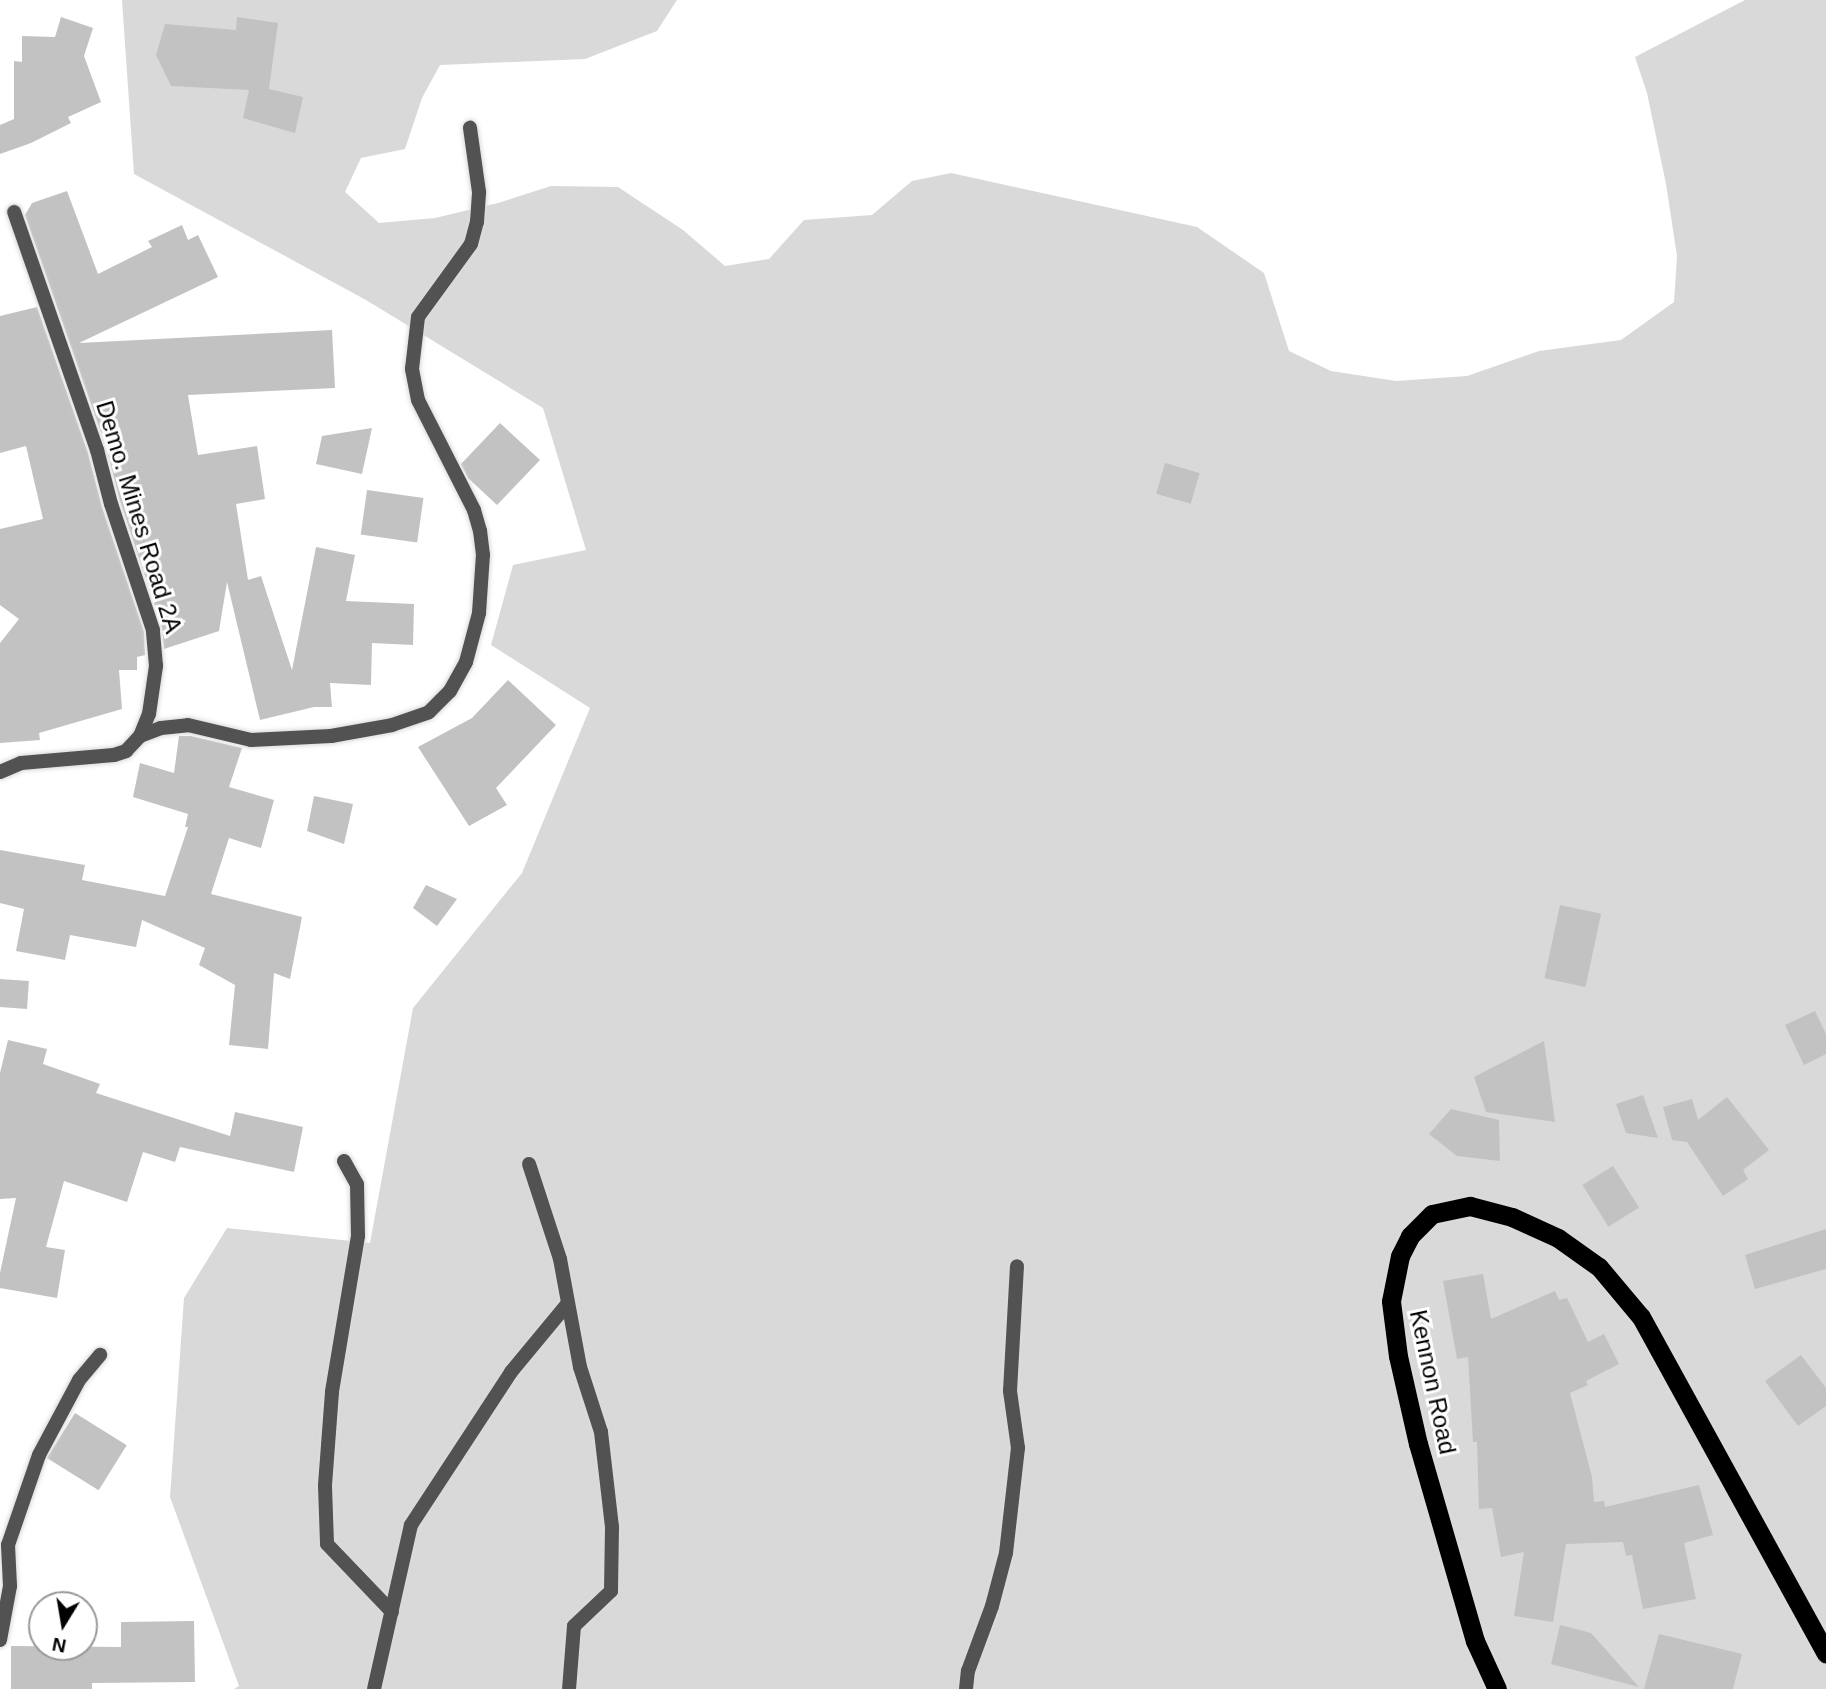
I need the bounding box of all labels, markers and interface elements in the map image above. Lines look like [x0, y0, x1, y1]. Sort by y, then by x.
street label: Demo. Mines Road 2A [90, 397, 188, 637]
street label: Kennon Road [1404, 1307, 1462, 1457]
north arrow [28, 1591, 98, 1661]
text: N [51, 1634, 68, 1657]

